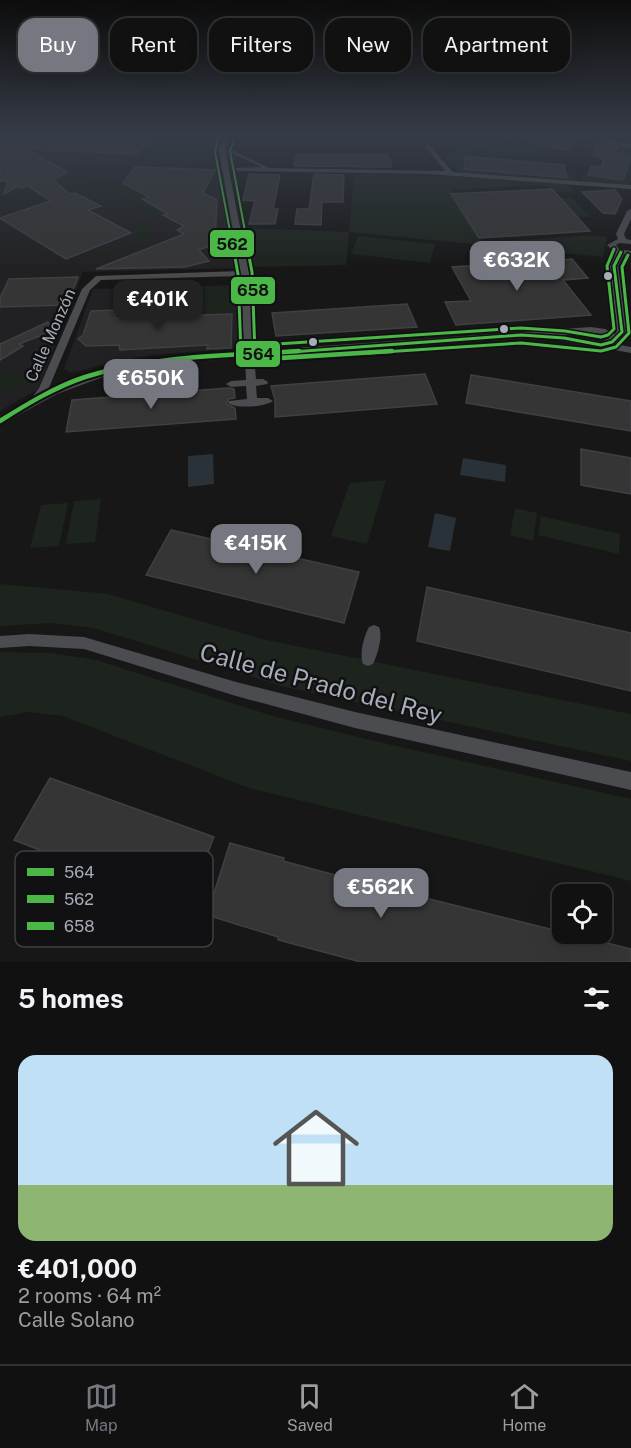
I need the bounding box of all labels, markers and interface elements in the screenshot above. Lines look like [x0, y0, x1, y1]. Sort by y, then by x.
chip: Buy [18, 18, 98, 72]
chip: Rent [110, 18, 197, 72]
chip: Filters [209, 18, 313, 72]
chip: New [325, 18, 411, 72]
chip: Apartment [423, 18, 570, 72]
line badge: 562 [209, 229, 255, 258]
text: 562 [216, 235, 248, 254]
pin: €632K [475, 241, 559, 292]
text: €632K [484, 248, 550, 272]
unlabelled marker [602, 270, 614, 282]
line badge: 658 [230, 276, 276, 305]
pin: €401K [116, 280, 200, 331]
text: 658 [237, 281, 269, 300]
street label: Calle Monzón [21, 286, 79, 385]
text: €401K [127, 287, 189, 311]
unlabelled marker [498, 323, 510, 335]
unlabelled marker [307, 336, 319, 348]
line badge: 564 [235, 340, 281, 368]
text: 564 [242, 345, 274, 364]
pin: €650K [109, 359, 193, 410]
text: €650K [118, 366, 184, 390]
pin: €415K [214, 524, 298, 575]
text: €415K [225, 531, 287, 555]
street label: Calle de Prado del Rey [197, 637, 446, 729]
legend [15, 851, 213, 947]
text: 564 [64, 863, 94, 882]
pin: €562K [339, 868, 423, 919]
text: €562K [348, 875, 414, 899]
map controls [552, 884, 612, 944]
button: locate [552, 884, 612, 944]
text: 562 [64, 890, 94, 909]
text: 658 [64, 917, 95, 936]
icon: filters [580, 982, 613, 1015]
text: 5 homes [18, 983, 124, 1014]
icon: home [262, 1094, 370, 1202]
text: €401,000 [18, 1253, 137, 1284]
text: 2 rooms · 64 m² [18, 1284, 161, 1308]
text: Calle Solano [18, 1308, 135, 1332]
tab: Map [85, 1380, 118, 1435]
tab: Saved [287, 1380, 333, 1435]
tab: Home [502, 1380, 546, 1435]

